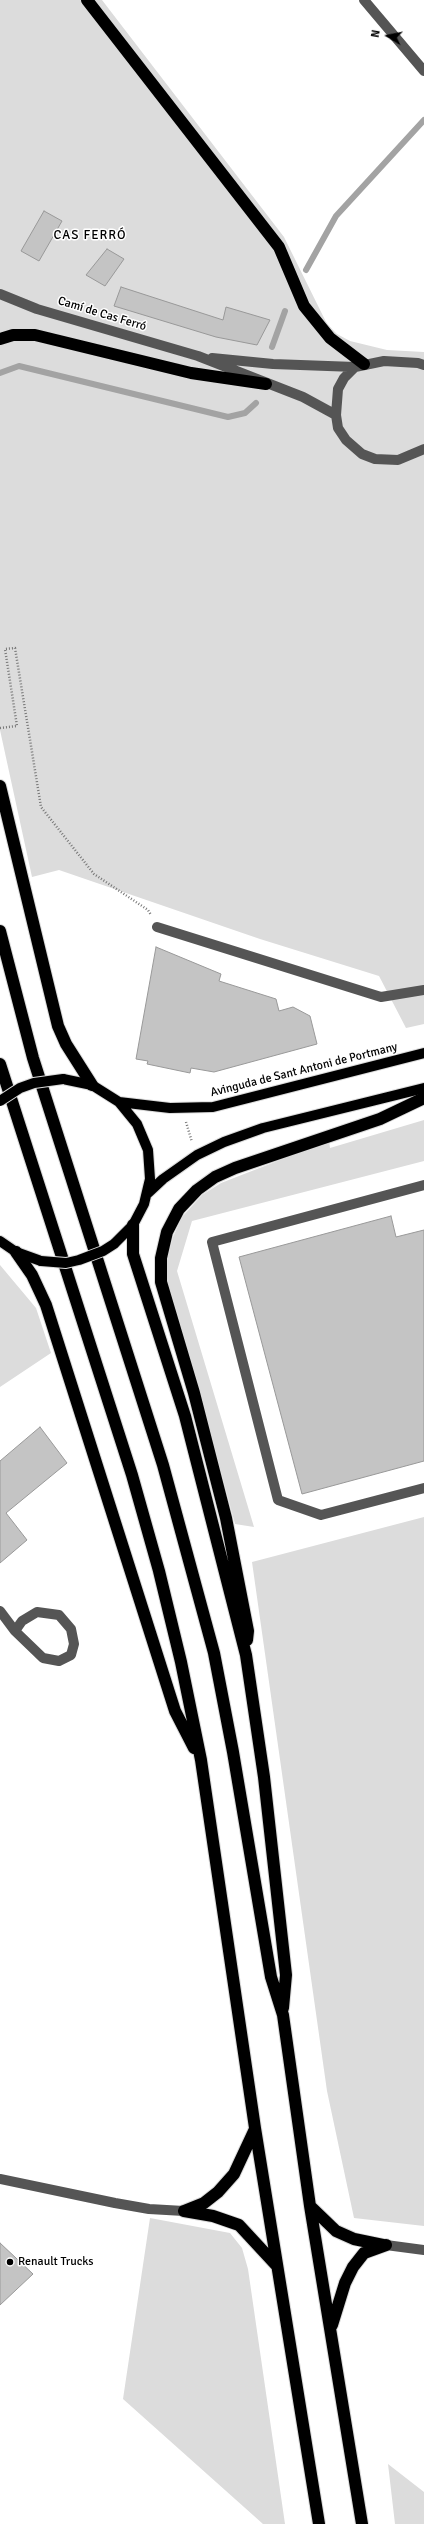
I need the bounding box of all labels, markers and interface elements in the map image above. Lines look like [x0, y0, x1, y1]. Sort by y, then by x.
north arrow [368, 16, 408, 56]
text: N [369, 29, 383, 39]
district label: CAS FERRÓ [54, 228, 126, 244]
street label: Camí de Cas Ferró [56, 294, 148, 334]
street label: Avinguda de Sant Antoni de Portmany [209, 1040, 399, 1100]
place label: Renault Trucks [18, 2255, 94, 2269]
marker: Renault Trucks [5, 2257, 15, 2267]

